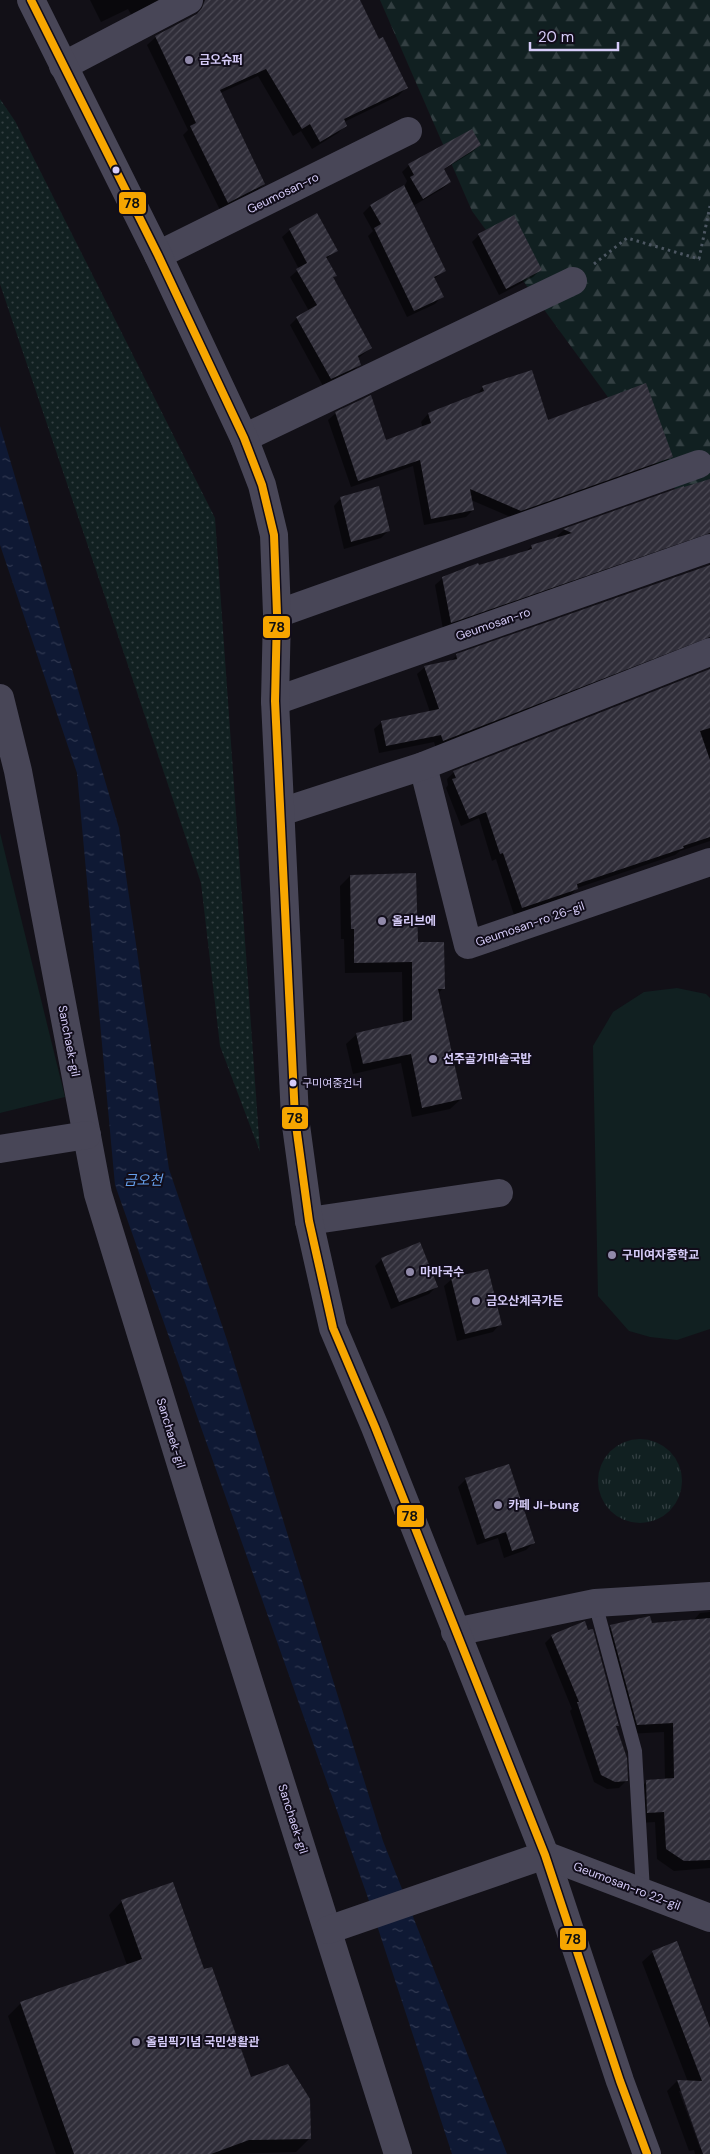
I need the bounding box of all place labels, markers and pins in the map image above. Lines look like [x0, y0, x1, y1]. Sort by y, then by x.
place label: 금오슈퍼 [199, 52, 243, 68]
marker: 금오슈퍼 [183, 54, 195, 66]
unlabelled marker [111, 165, 121, 175]
place label: 올리브에 [392, 913, 436, 929]
marker: 올리브에 [376, 915, 388, 927]
place label: 선주골가마솥국밥 [443, 1051, 531, 1067]
marker: 선주골가마솥국밥 [427, 1053, 439, 1065]
place label: 구미여중건너 [302, 1076, 363, 1090]
marker: 구미여중건너 [288, 1078, 298, 1088]
place label: 구미여자중학교 [622, 1247, 699, 1263]
marker: 구미여자중학교 [606, 1249, 618, 1261]
place label: 마마국수 [420, 1264, 464, 1280]
marker: 마마국수 [404, 1266, 416, 1278]
place label: 금오산계곡가든 [486, 1293, 563, 1309]
marker: 금오산계곡가든 [470, 1295, 482, 1307]
place label: 카페 Ji-bung [508, 1497, 579, 1513]
marker: 카페 Ji-bung [492, 1499, 504, 1511]
place label: 올림픽기념 국민생활관 [146, 2034, 259, 2050]
marker: 올림픽기념 국민생활관 [130, 2036, 142, 2048]

